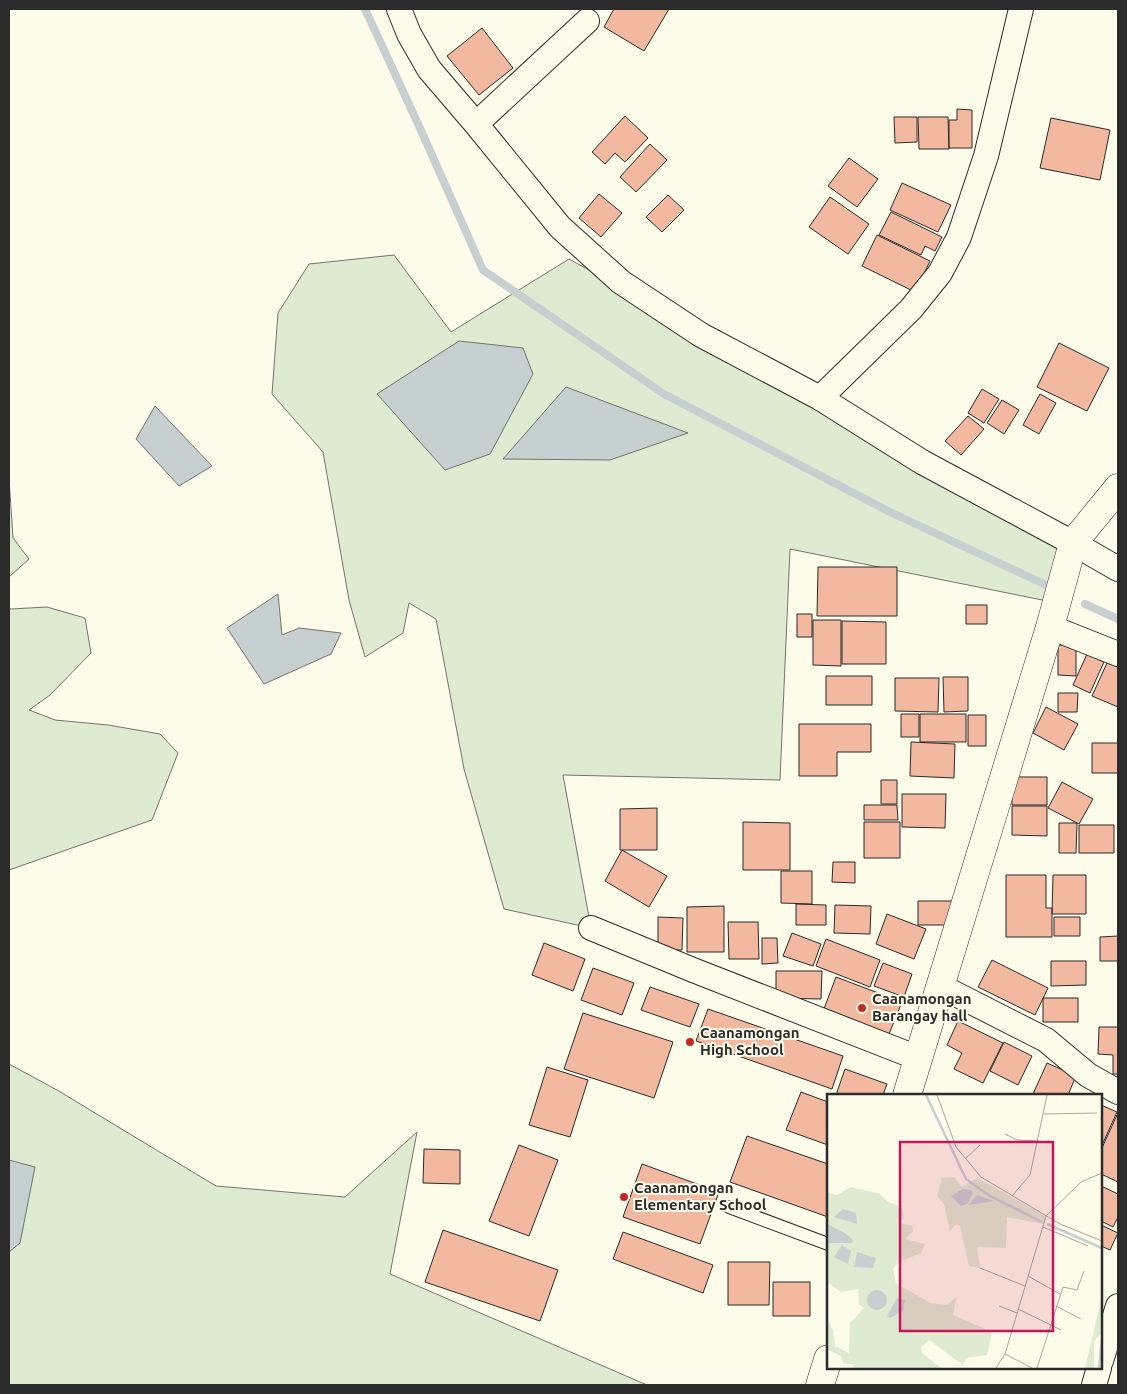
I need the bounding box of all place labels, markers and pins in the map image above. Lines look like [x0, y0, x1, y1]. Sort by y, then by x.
place label: Caanamongan Barangay hall [872, 990, 971, 1024]
marker: Caanamongan Barangay hall [856, 1002, 868, 1014]
place label: Caanamongan High School [700, 1024, 799, 1058]
marker: Caanamongan High School [684, 1036, 696, 1048]
place label: Caanamongan Elementary School [634, 1179, 767, 1213]
marker: Caanamongan Elementary School [618, 1191, 630, 1203]

